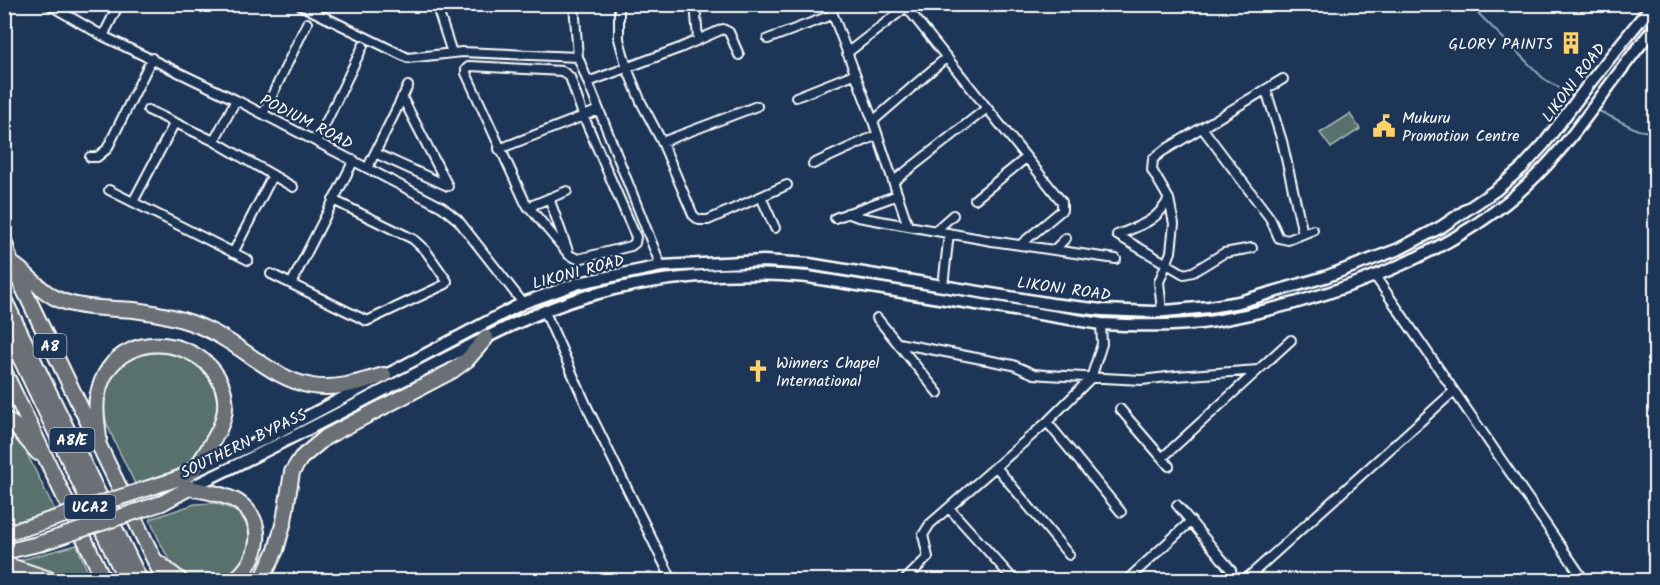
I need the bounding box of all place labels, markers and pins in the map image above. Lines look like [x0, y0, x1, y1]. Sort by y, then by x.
building icon: GLORY PAINTS [1558, 30, 1584, 56]
place label: GLORY PAINTS [1448, 32, 1554, 57]
place label: Mukuru Promotion Centre [1402, 106, 1519, 149]
public building icon: Mukuru Promotion Centre [1371, 113, 1397, 139]
place label: Winners Chapel International [776, 351, 880, 394]
church icon: Winners Chapel International [745, 358, 771, 384]

